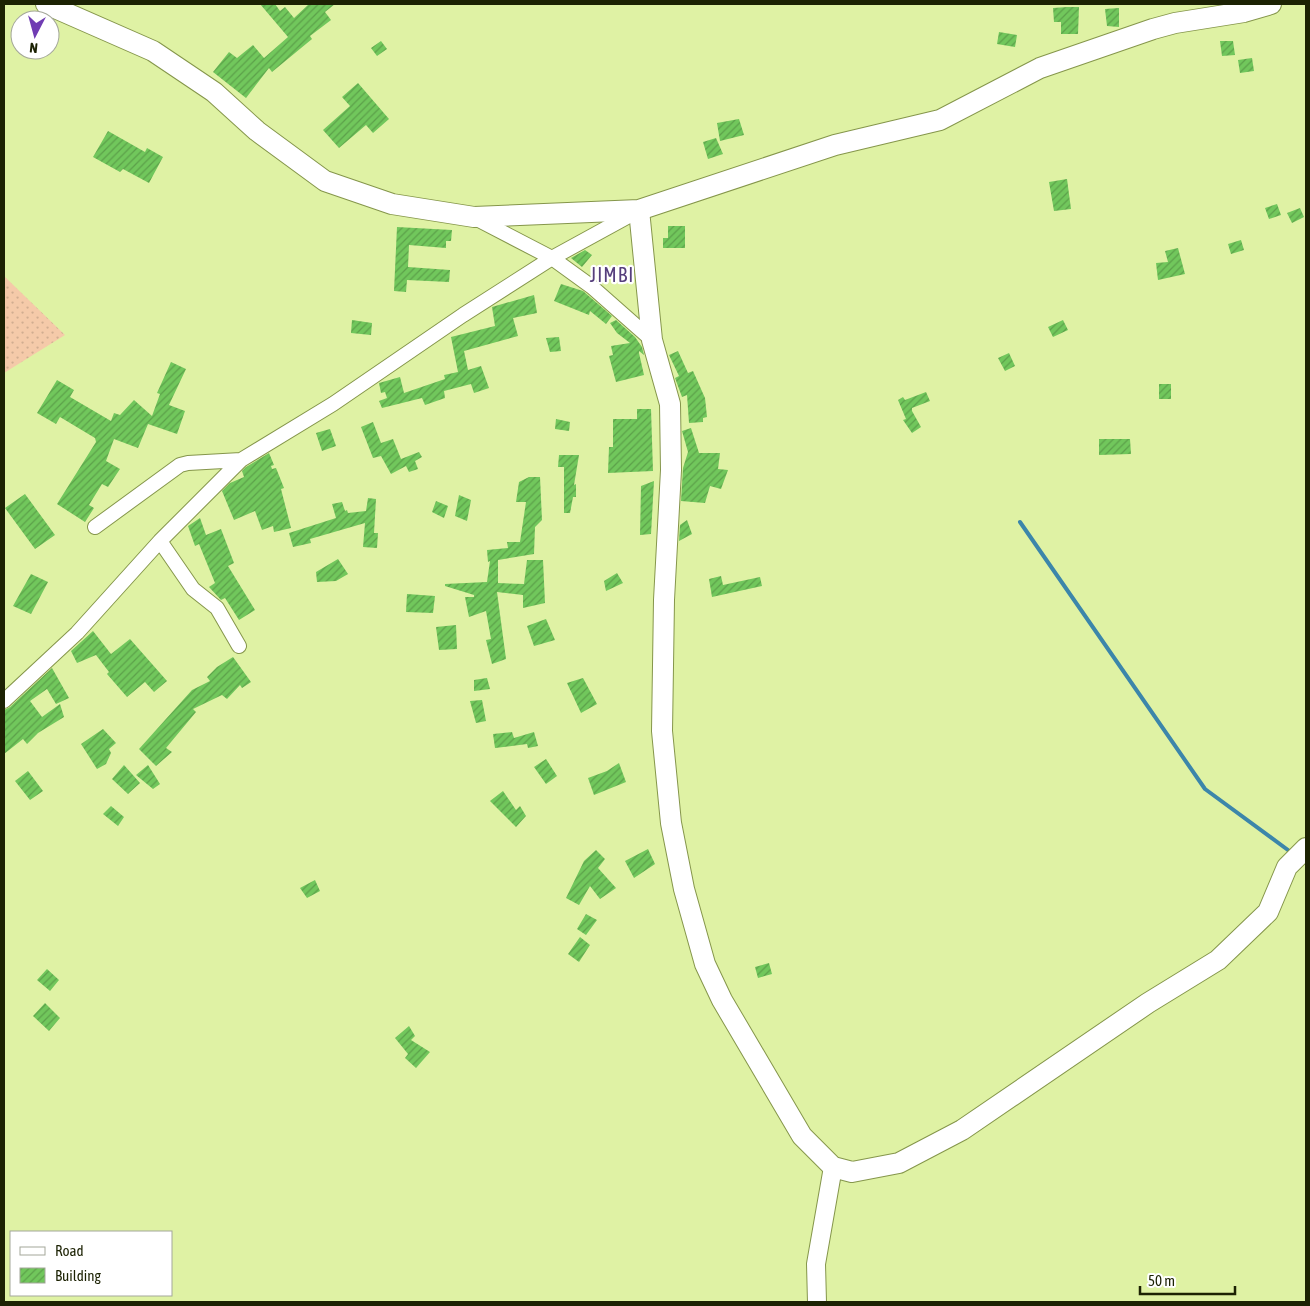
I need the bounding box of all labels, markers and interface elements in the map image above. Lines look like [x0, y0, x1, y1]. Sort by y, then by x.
north arrow [10, 10, 60, 60]
text: N [29, 40, 39, 56]
district label: JIMBI [590, 263, 634, 286]
legend [10, 1231, 172, 1296]
text: Road [55, 1242, 84, 1259]
scale bar [1140, 1264, 1235, 1296]
text: Building [55, 1267, 101, 1284]
text: 50 m [1148, 1272, 1175, 1289]

